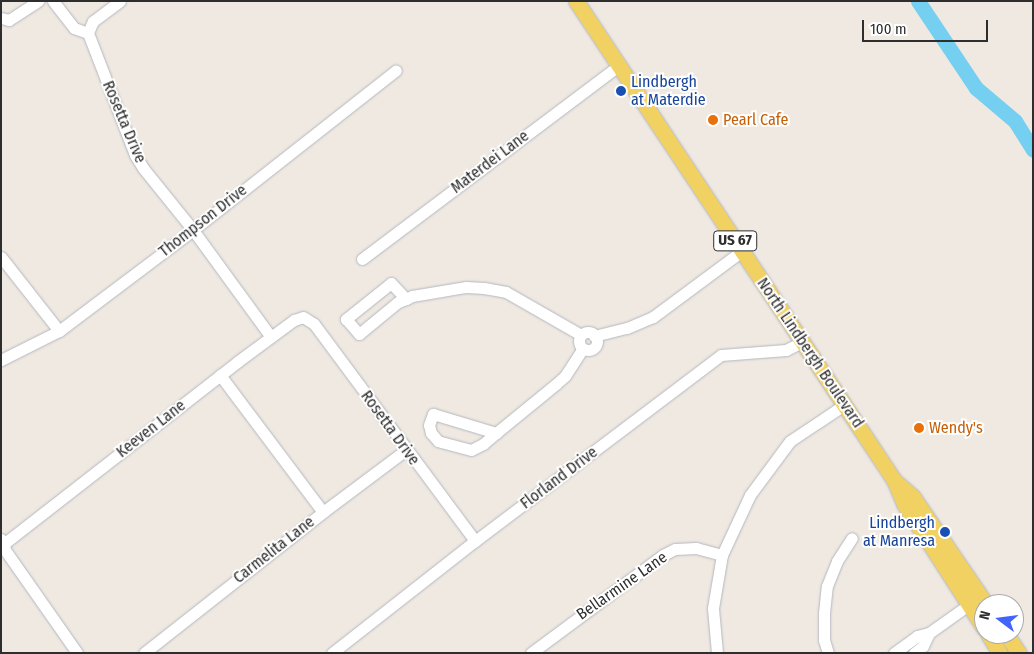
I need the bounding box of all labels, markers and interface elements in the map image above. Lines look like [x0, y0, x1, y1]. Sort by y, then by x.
scale bar [864, 10, 990, 42]
text: 100 m [870, 20, 907, 38]
place label: Lindbergh at Materdie [631, 72, 706, 110]
street label: Rosetta Drive [98, 78, 150, 166]
marker: Lindbergh at Materdie [615, 85, 627, 97]
place label: Pearl Cafe [723, 110, 789, 130]
marker: Pearl Cafe [707, 114, 719, 126]
street label: Materdei Lane [447, 126, 533, 198]
street label: Thompson Drive [155, 181, 251, 261]
road number: US 67 [712, 228, 758, 254]
street label: North Lindbergh Boulevard [753, 274, 867, 432]
street label: Rosetta Drive [357, 387, 423, 469]
street label: Keeven Lane [113, 396, 189, 462]
place label: Wendy's [929, 418, 983, 438]
marker: Wendy's [913, 422, 925, 434]
street label: Florland Drive [517, 443, 601, 513]
street label: Carmelita Lane [230, 512, 318, 588]
place label: Lindbergh at Manresa [863, 513, 935, 551]
marker: Lindbergh at Manresa [939, 526, 951, 538]
street label: Bellarmine Lane [573, 548, 671, 624]
north arrow [974, 594, 1024, 644]
text: N [976, 609, 994, 622]

